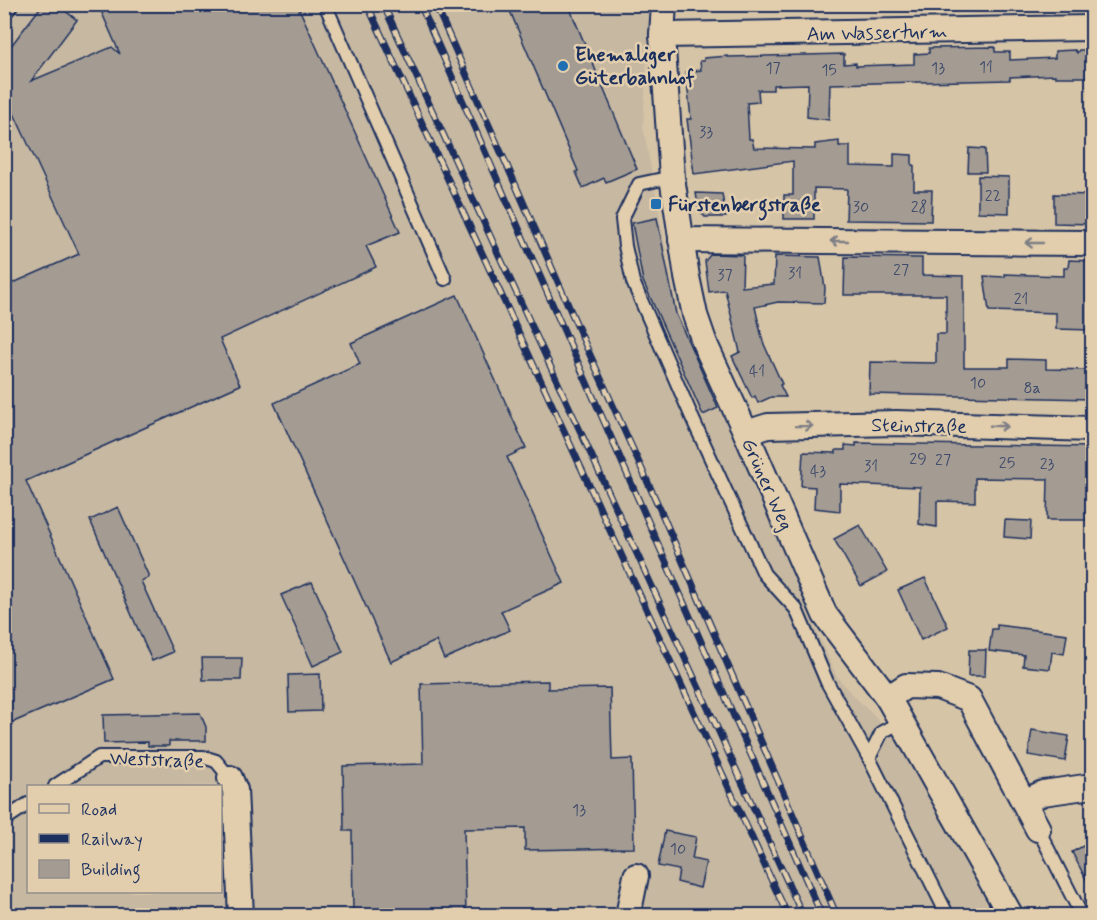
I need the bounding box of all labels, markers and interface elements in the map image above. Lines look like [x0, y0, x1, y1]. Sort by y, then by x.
street label: Am Wasserturm [806, 19, 948, 48]
place label: Ehemaliger Güterbahnhof [575, 42, 695, 92]
house number: 11 [979, 57, 993, 78]
house number: 17 [765, 58, 781, 79]
house number: 13 [931, 58, 945, 79]
marker: Ehemaliger Güterbahnhof [556, 59, 570, 73]
house number: 15 [821, 60, 837, 81]
house number: 33 [699, 122, 713, 143]
house number: 22 [985, 186, 1001, 207]
place label: Fürstenbergstraße [668, 192, 821, 221]
marker: Fürstenbergstraße [649, 197, 663, 211]
house number: 30 [853, 197, 869, 218]
house number: 28 [911, 197, 927, 218]
one-way arrow [830, 235, 850, 247]
one-way arrow [1025, 237, 1045, 249]
house number: 27 [893, 260, 909, 281]
house number: 31 [788, 263, 802, 284]
house number: 37 [717, 265, 733, 286]
house number: 21 [1014, 289, 1028, 310]
house number: 41 [749, 361, 765, 382]
house number: 10 [970, 373, 986, 394]
house number: 8a [1023, 378, 1041, 399]
street label: Steinstraße [871, 412, 967, 441]
one-way arrow [793, 420, 813, 431]
one-way arrow [988, 421, 1008, 432]
street label: Grüner Weg [734, 434, 799, 535]
house number: 29 [909, 449, 927, 470]
house number: 27 [935, 450, 951, 471]
house number: 25 [999, 453, 1015, 474]
house number: 23 [1040, 454, 1055, 475]
house number: 31 [864, 456, 878, 477]
house number: 43 [810, 461, 826, 482]
street label: Weststraße [109, 745, 205, 776]
legend [27, 785, 222, 893]
text: Road [81, 798, 117, 822]
house number: 13 [572, 800, 586, 821]
text: Railway [81, 828, 143, 852]
house number: 10 [670, 839, 686, 860]
text: Building [81, 858, 141, 884]

